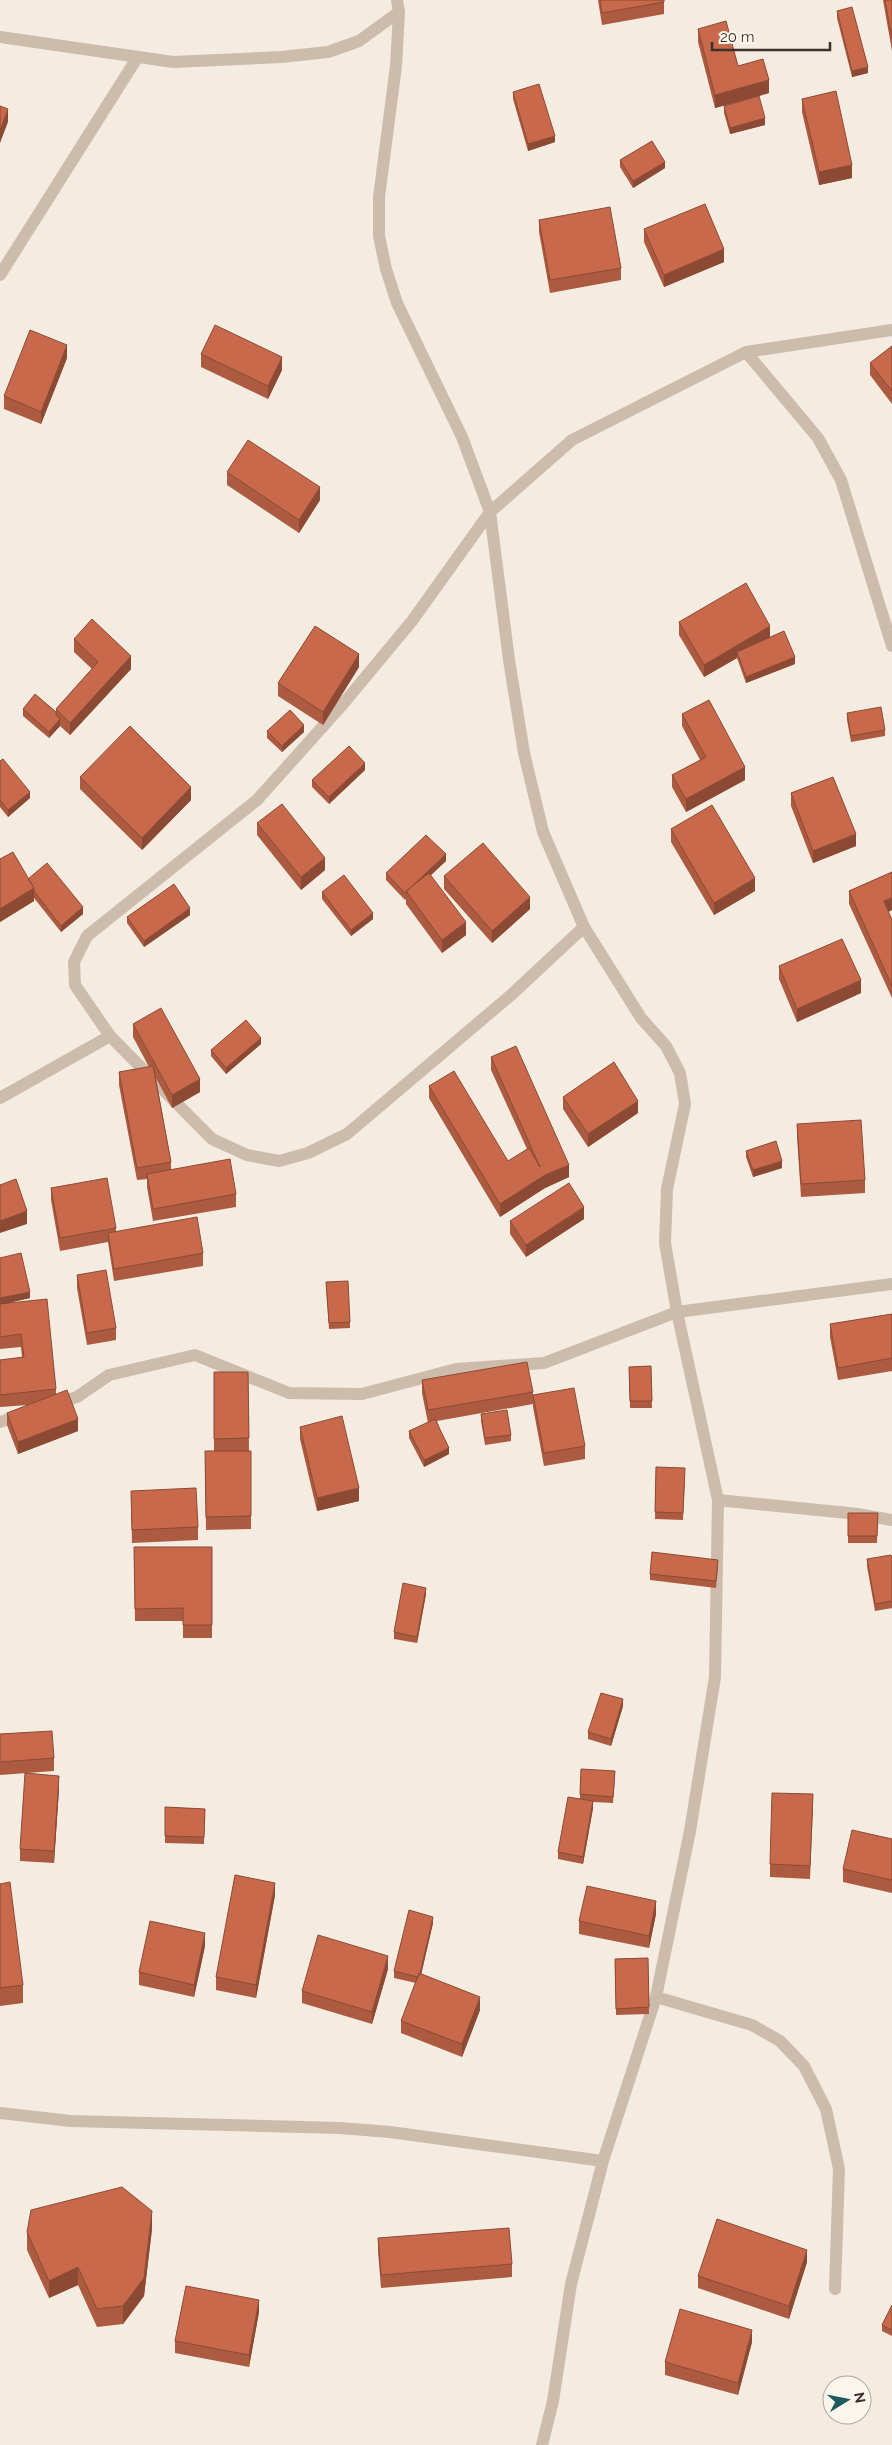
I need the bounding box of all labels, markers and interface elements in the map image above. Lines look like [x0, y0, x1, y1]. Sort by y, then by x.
scale bar [712, 20, 830, 52]
text: 20 m [720, 28, 755, 46]
north arrow [822, 2375, 872, 2425]
text: N [851, 2391, 869, 2404]

